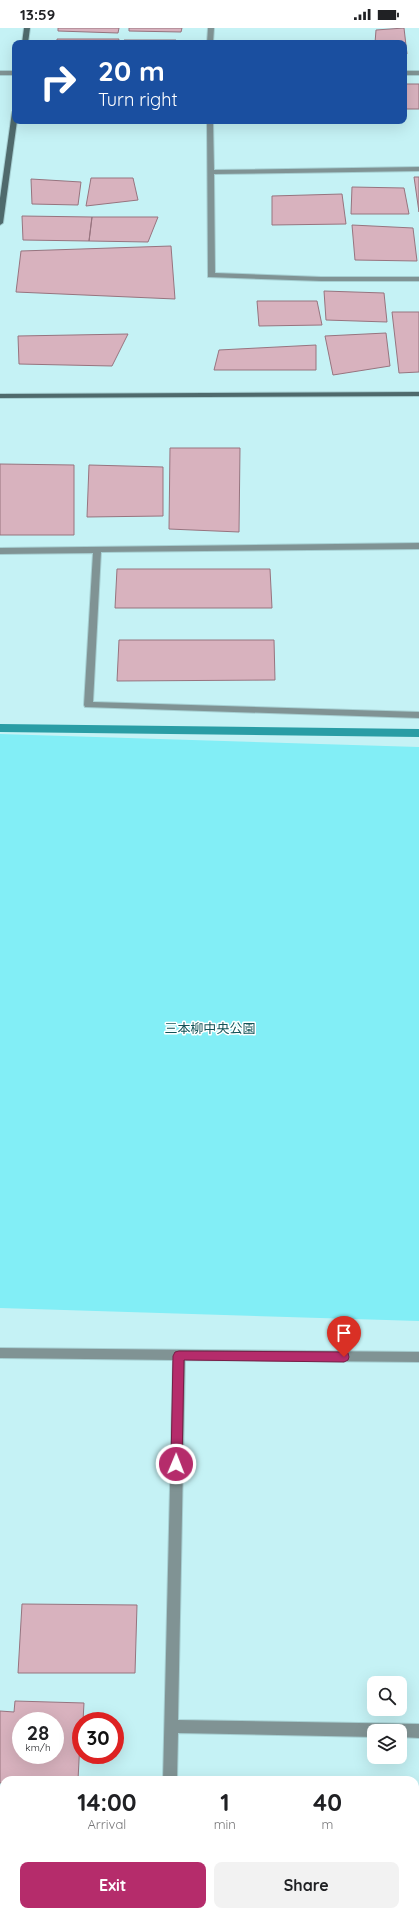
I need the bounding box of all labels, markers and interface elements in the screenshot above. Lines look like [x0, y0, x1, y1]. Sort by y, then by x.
text: 13:59 [20, 5, 55, 24]
text: 20 m [98, 53, 165, 88]
icon: right [32, 56, 84, 108]
text: Turn right [98, 88, 178, 111]
park label: 三本柳中央公園 [164, 1020, 256, 1036]
pin [327, 1316, 361, 1357]
icon: arrive [333, 1322, 355, 1344]
position arrow [155, 1443, 197, 1485]
map controls [367, 1676, 407, 1764]
button: search [367, 1676, 407, 1716]
speed limit sign: 30 [72, 1712, 124, 1764]
text: 28 [27, 1720, 49, 1745]
button: layers [367, 1724, 407, 1764]
text: km/h [25, 1741, 51, 1754]
text: 14:00 [77, 1787, 137, 1817]
text: 1 [220, 1787, 229, 1817]
text: 40 [313, 1787, 342, 1817]
text: Arrival [87, 1816, 126, 1832]
text: min [214, 1816, 236, 1832]
text: m [322, 1816, 333, 1832]
button: Exit [20, 1862, 206, 1908]
button: Share [214, 1862, 399, 1908]

